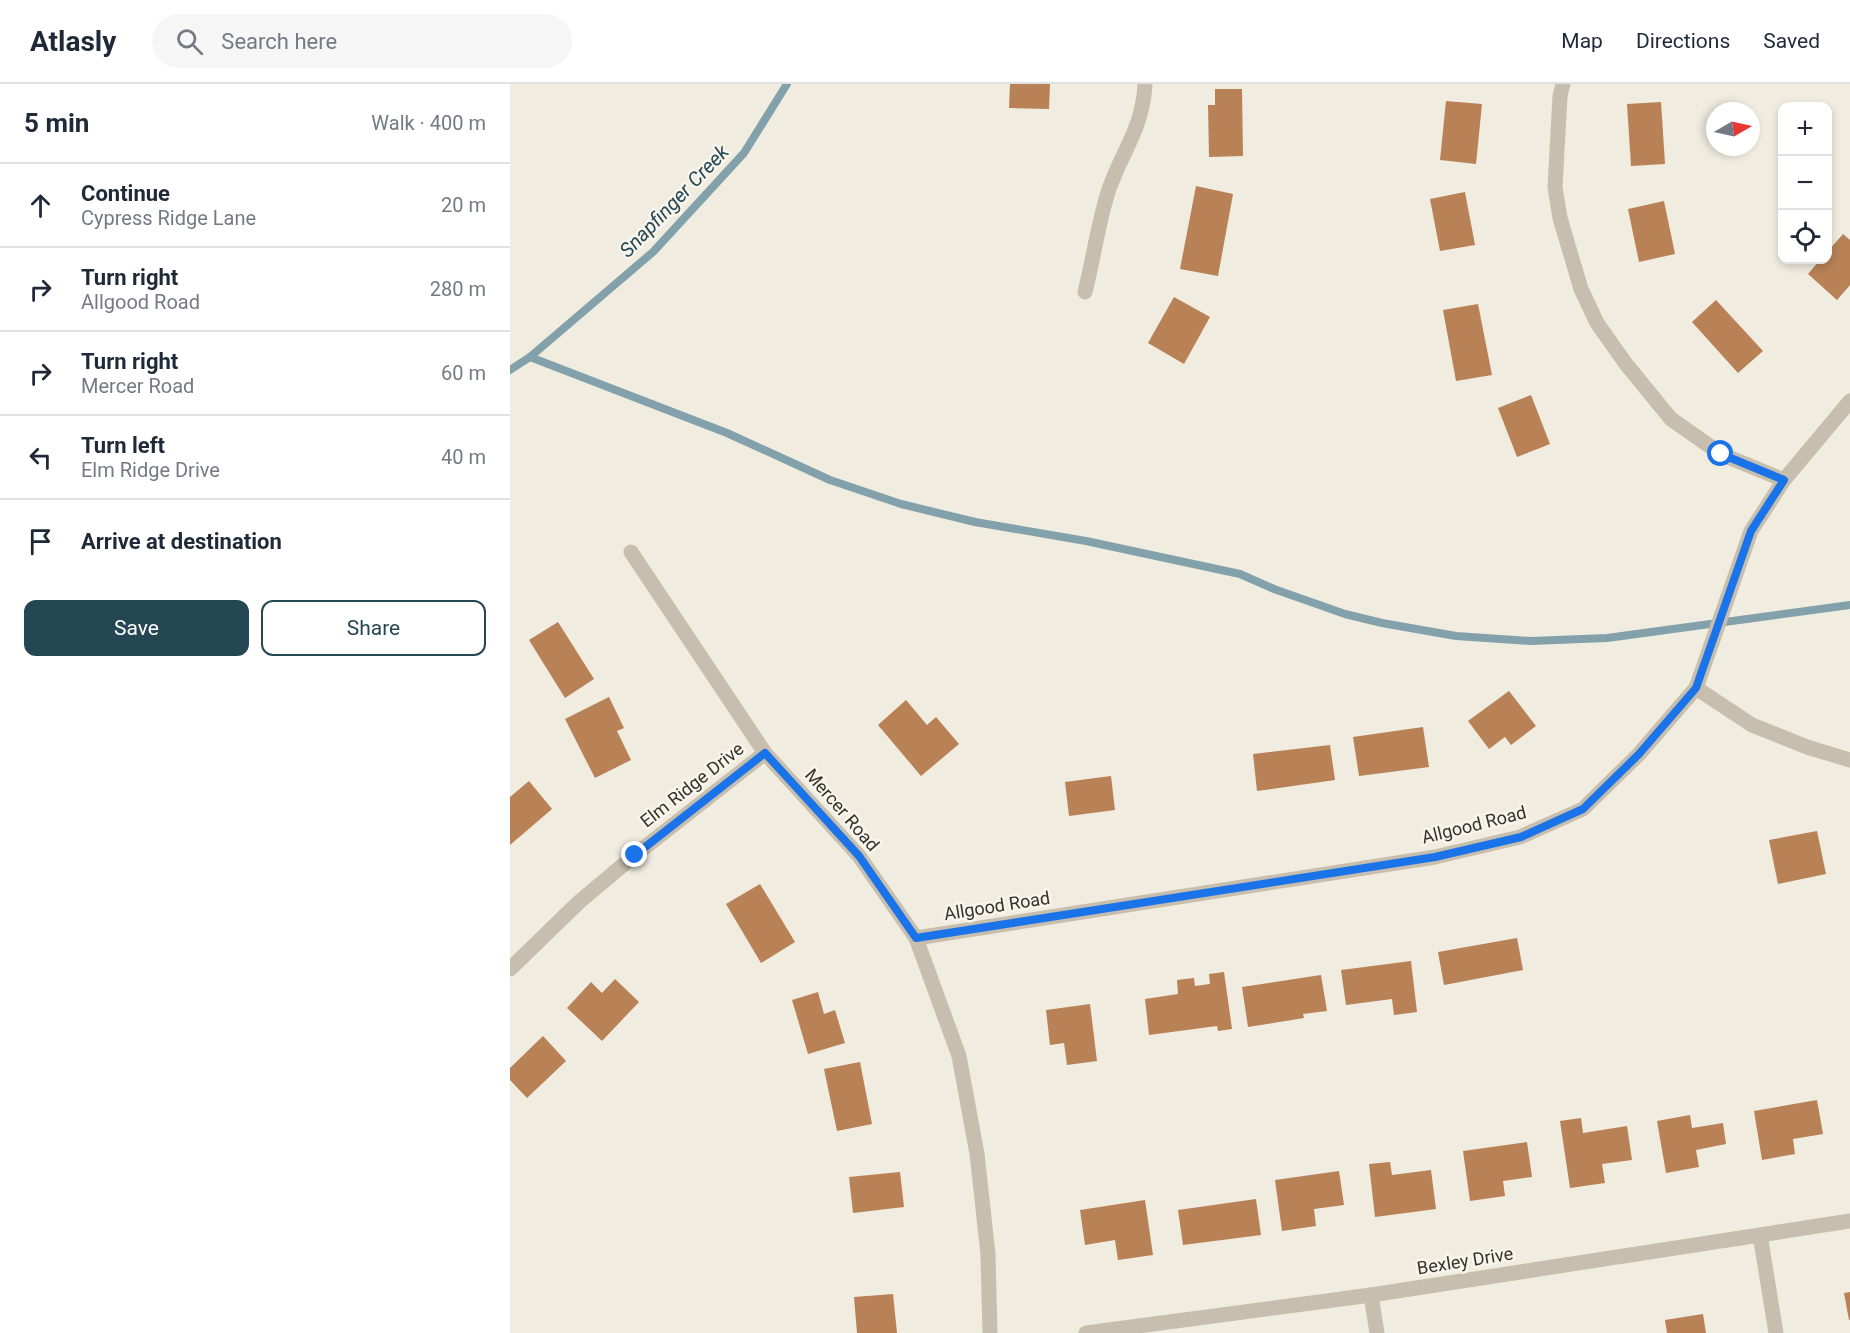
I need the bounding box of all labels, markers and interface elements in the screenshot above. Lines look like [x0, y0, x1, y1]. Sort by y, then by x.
search box [152, 14, 572, 68]
text: Atlasly [30, 25, 116, 58]
icon: search [173, 25, 206, 58]
text: Search here [221, 29, 337, 54]
text: Map [1561, 29, 1603, 53]
text: Directions [1636, 29, 1730, 53]
text: Saved [1763, 29, 1820, 53]
north arrow [1706, 102, 1760, 156]
map controls [1778, 102, 1832, 264]
button: + [1778, 102, 1832, 156]
text: 5 min [24, 108, 89, 138]
text: Walk · 400 m [371, 111, 486, 135]
water label: Snapfinger Creek [614, 139, 735, 262]
button: − [1778, 156, 1832, 210]
text: Continue [81, 181, 170, 206]
icon: ahead [24, 189, 57, 222]
text: 20 m [441, 193, 486, 217]
text: Cypress Ridge Lane [81, 206, 256, 230]
button: locate [1778, 210, 1832, 264]
text: Turn right [81, 265, 178, 290]
icon: right [24, 273, 57, 306]
text: 280 m [430, 277, 486, 301]
text: Allgood Road [81, 290, 200, 314]
text: Turn right [81, 349, 178, 374]
icon: right [24, 357, 57, 390]
text: 60 m [441, 361, 486, 385]
text: Mercer Road [81, 374, 194, 398]
text: Turn left [81, 433, 165, 458]
route start [1707, 440, 1733, 466]
icon: left [24, 441, 57, 474]
text: 40 m [441, 445, 486, 469]
text: Elm Ridge Drive [81, 458, 220, 482]
icon: arrive [24, 525, 57, 558]
text: Arrive at destination [81, 529, 282, 554]
button: Save [24, 600, 249, 656]
button: Share [261, 600, 486, 656]
street label: Elm Ridge Drive [636, 738, 747, 831]
street label: Mercer Road [801, 764, 884, 855]
street label: Allgood Road [1419, 801, 1528, 848]
route end [621, 841, 647, 867]
street label: Allgood Road [942, 887, 1051, 924]
street label: Bexley Drive [1415, 1243, 1514, 1278]

